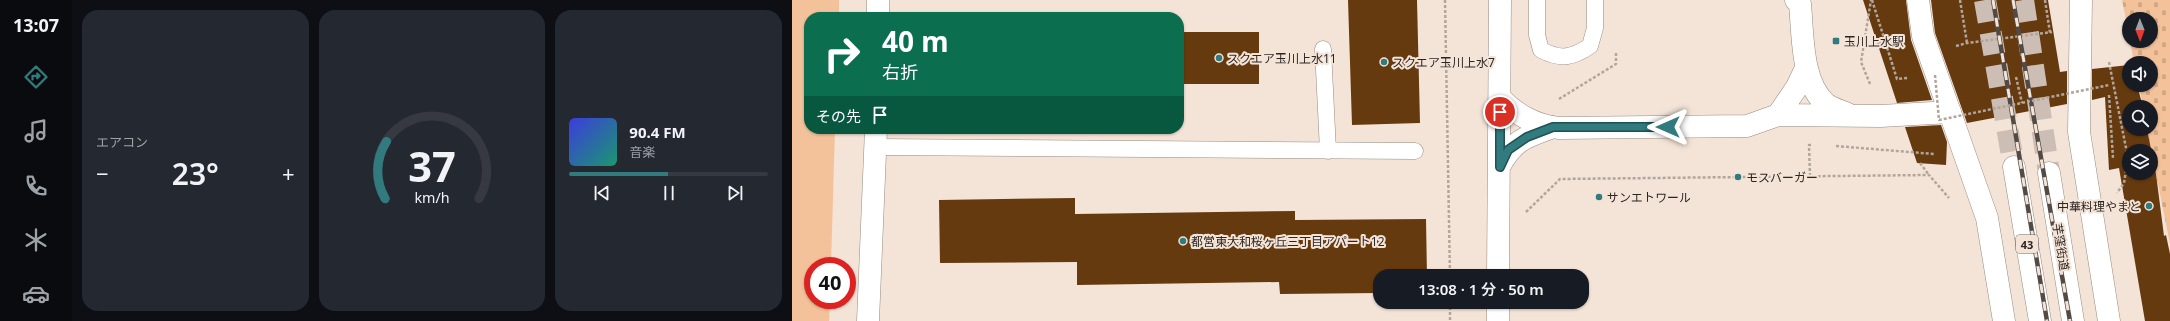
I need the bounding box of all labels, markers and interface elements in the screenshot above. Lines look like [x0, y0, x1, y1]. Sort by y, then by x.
north arrow [2122, 12, 2158, 48]
map controls [2122, 12, 2158, 180]
text: 13:07 [13, 13, 59, 37]
text: 40 m [882, 22, 949, 60]
icon: right [816, 28, 868, 80]
place label: 玉川上水駅 [1844, 33, 1904, 50]
marker: 玉川上水駅 [1831, 36, 1841, 46]
place label: スクエア玉川上水11 [1227, 50, 1337, 67]
marker: スクエア玉川上水11 [1214, 53, 1224, 63]
place label: スクエア玉川上水7 [1392, 54, 1495, 71]
button: sound [2122, 56, 2158, 92]
marker: スクエア玉川上水7 [1379, 57, 1389, 67]
text: 右折 [882, 60, 918, 84]
icon: directions [22, 63, 50, 91]
pin [1483, 95, 1517, 129]
button: search [2122, 100, 2158, 136]
icon: arrive [1489, 101, 1511, 123]
icon: arrive [869, 104, 891, 126]
text: その先 [816, 106, 861, 126]
position arrow [1647, 106, 1689, 148]
icon: music [22, 117, 50, 145]
text: 90.4 FM [629, 122, 686, 142]
text: エアコン [96, 133, 148, 151]
text: 37 [408, 137, 456, 193]
text: 音楽 [629, 143, 655, 161]
button: layers [2122, 144, 2158, 180]
text: 23° [172, 153, 219, 194]
text: − [96, 158, 109, 188]
text: + [282, 158, 295, 188]
place label: モスバーガー [1746, 169, 1818, 186]
icon: phone [22, 172, 50, 200]
marker: モスバーガー [1733, 172, 1743, 182]
icon: previous [591, 182, 613, 204]
icon: pause [658, 182, 680, 204]
icon: next [724, 182, 746, 204]
text: km/h [414, 187, 450, 206]
place label: サンエトワール [1607, 189, 1691, 206]
marker: サンエトワール [1594, 192, 1604, 202]
place label: 中華料理やまと [2057, 198, 2141, 215]
marker: 中華料理やまと [2144, 201, 2154, 211]
street label: 芋窪街道 [2049, 222, 2073, 272]
icon: climate [22, 226, 50, 254]
place label: 都営東大和桜ヶ丘三丁目アパート12 [1191, 233, 1385, 250]
road number: 43 [2016, 235, 2038, 253]
marker: 都営東大和桜ヶ丘三丁目アパート12 [1178, 236, 1188, 246]
speed limit sign: 40 [804, 257, 856, 309]
text: 13:08 · 1 分 · 50 m [1418, 279, 1544, 299]
icon: car [22, 280, 50, 308]

